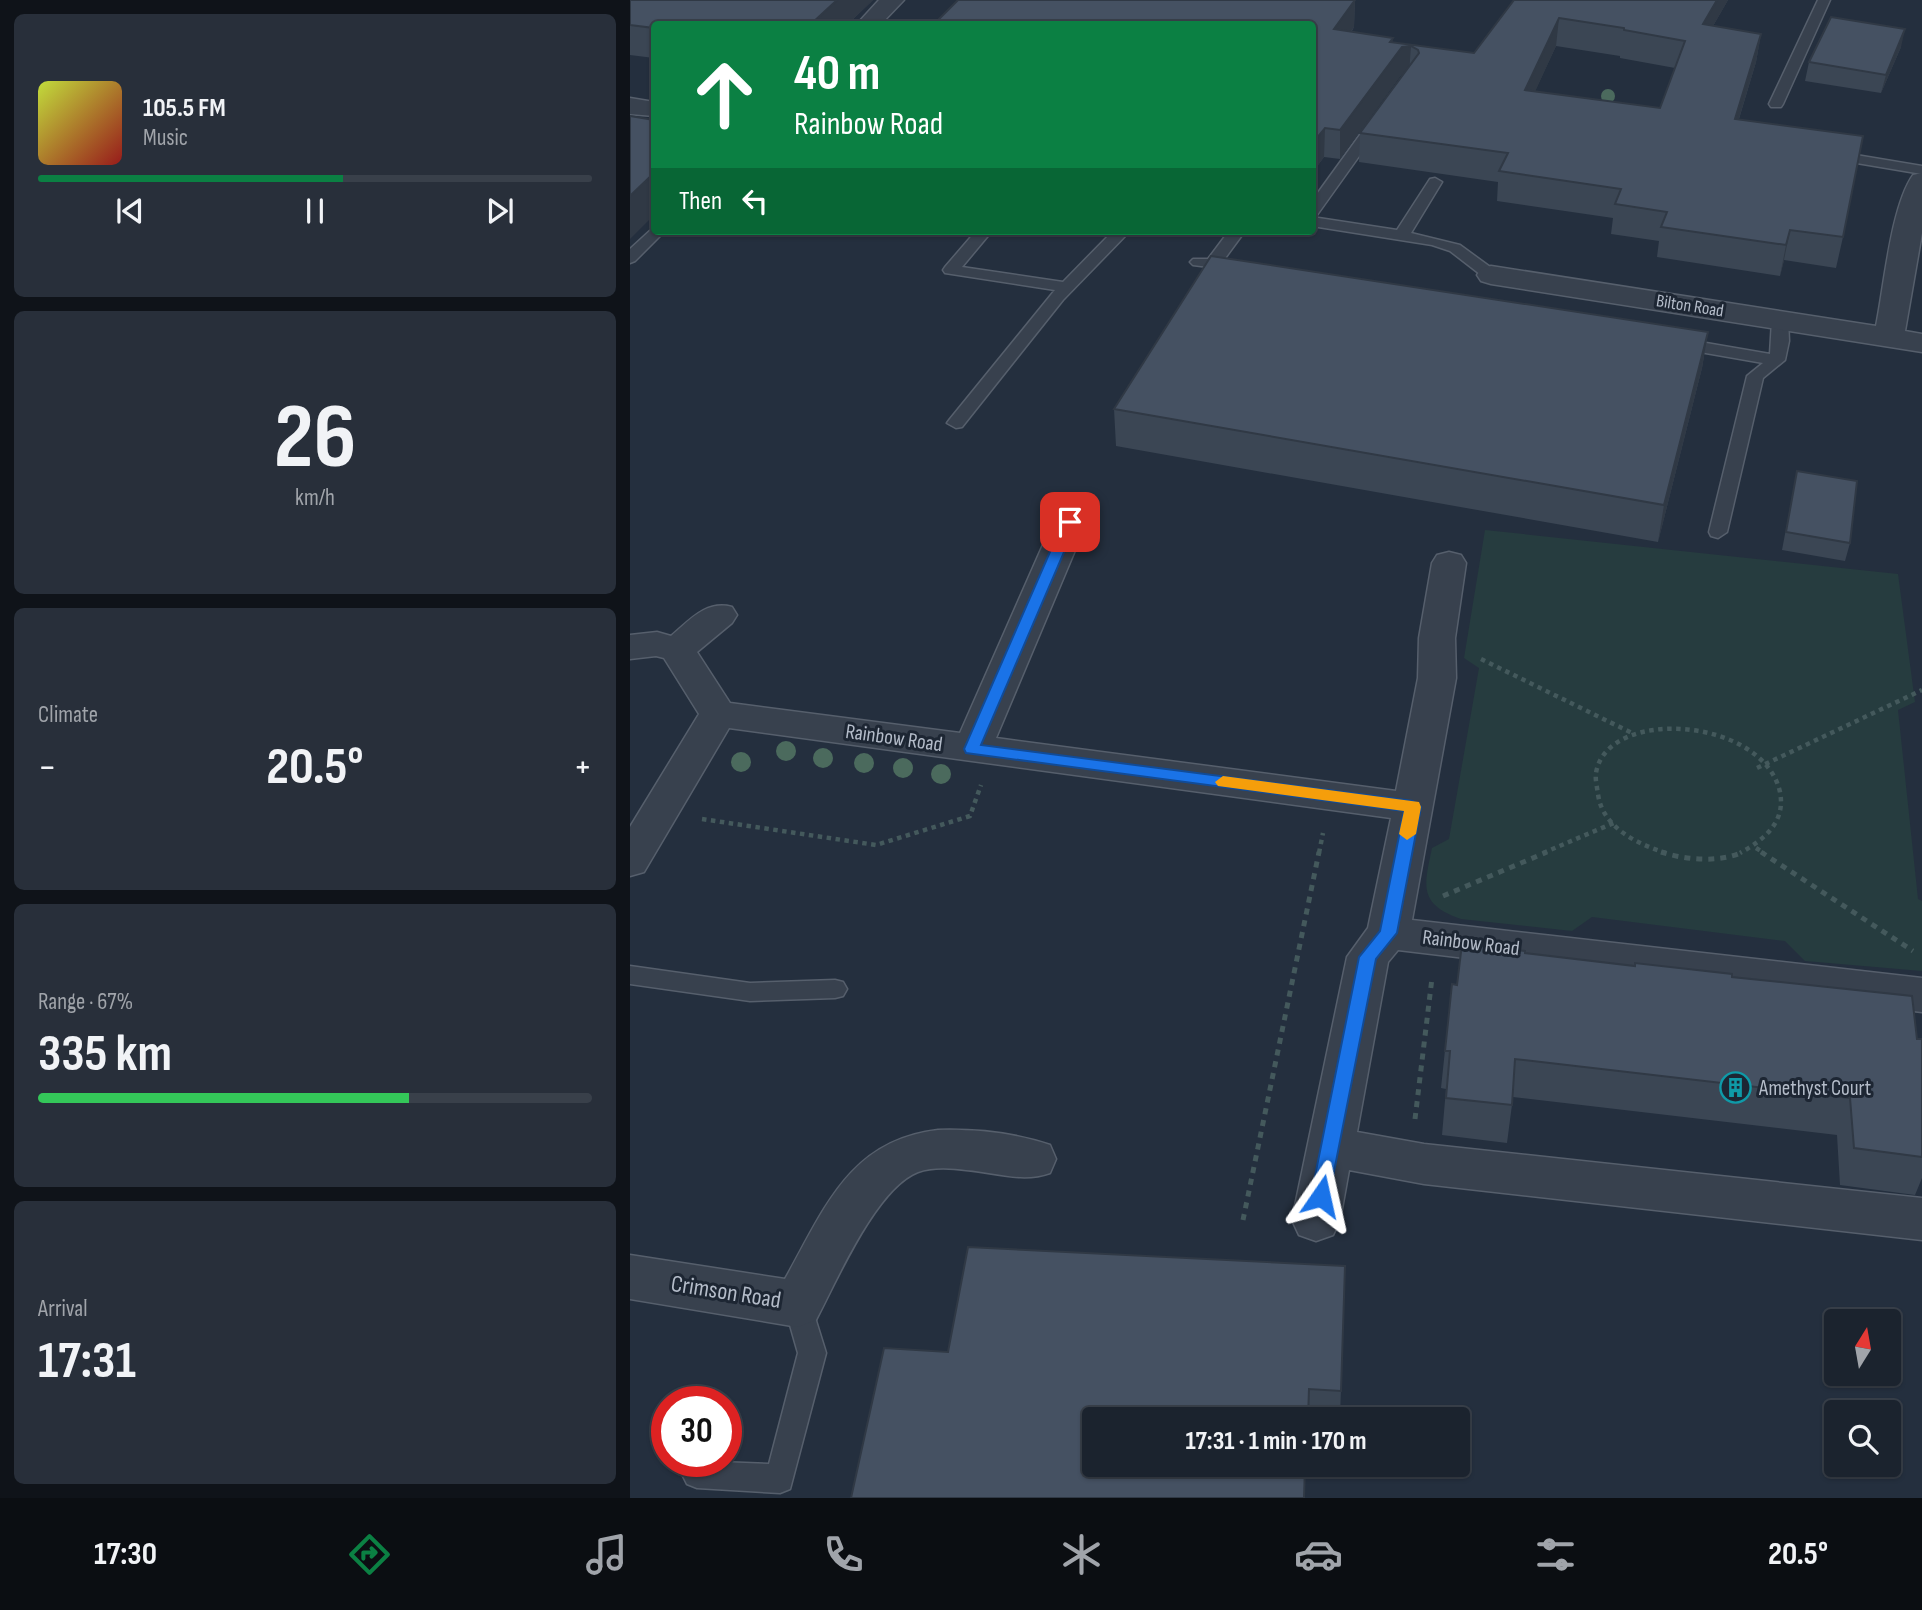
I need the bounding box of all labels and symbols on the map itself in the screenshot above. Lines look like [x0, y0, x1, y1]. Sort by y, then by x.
street label: Bilton Road [1655, 290, 1725, 322]
pin [1040, 492, 1100, 552]
street label: Rainbow Road [844, 719, 944, 757]
street label: Rainbow Road [1421, 925, 1521, 961]
building icon: Amethyst Court [1719, 1071, 1753, 1105]
place label: Amethyst Court [1758, 1076, 1871, 1101]
position arrow [1284, 1159, 1358, 1233]
street label: Crimson Road [669, 1269, 783, 1315]
north arrow [1824, 1309, 1900, 1386]
speed limit sign: 30 [651, 1386, 742, 1477]

